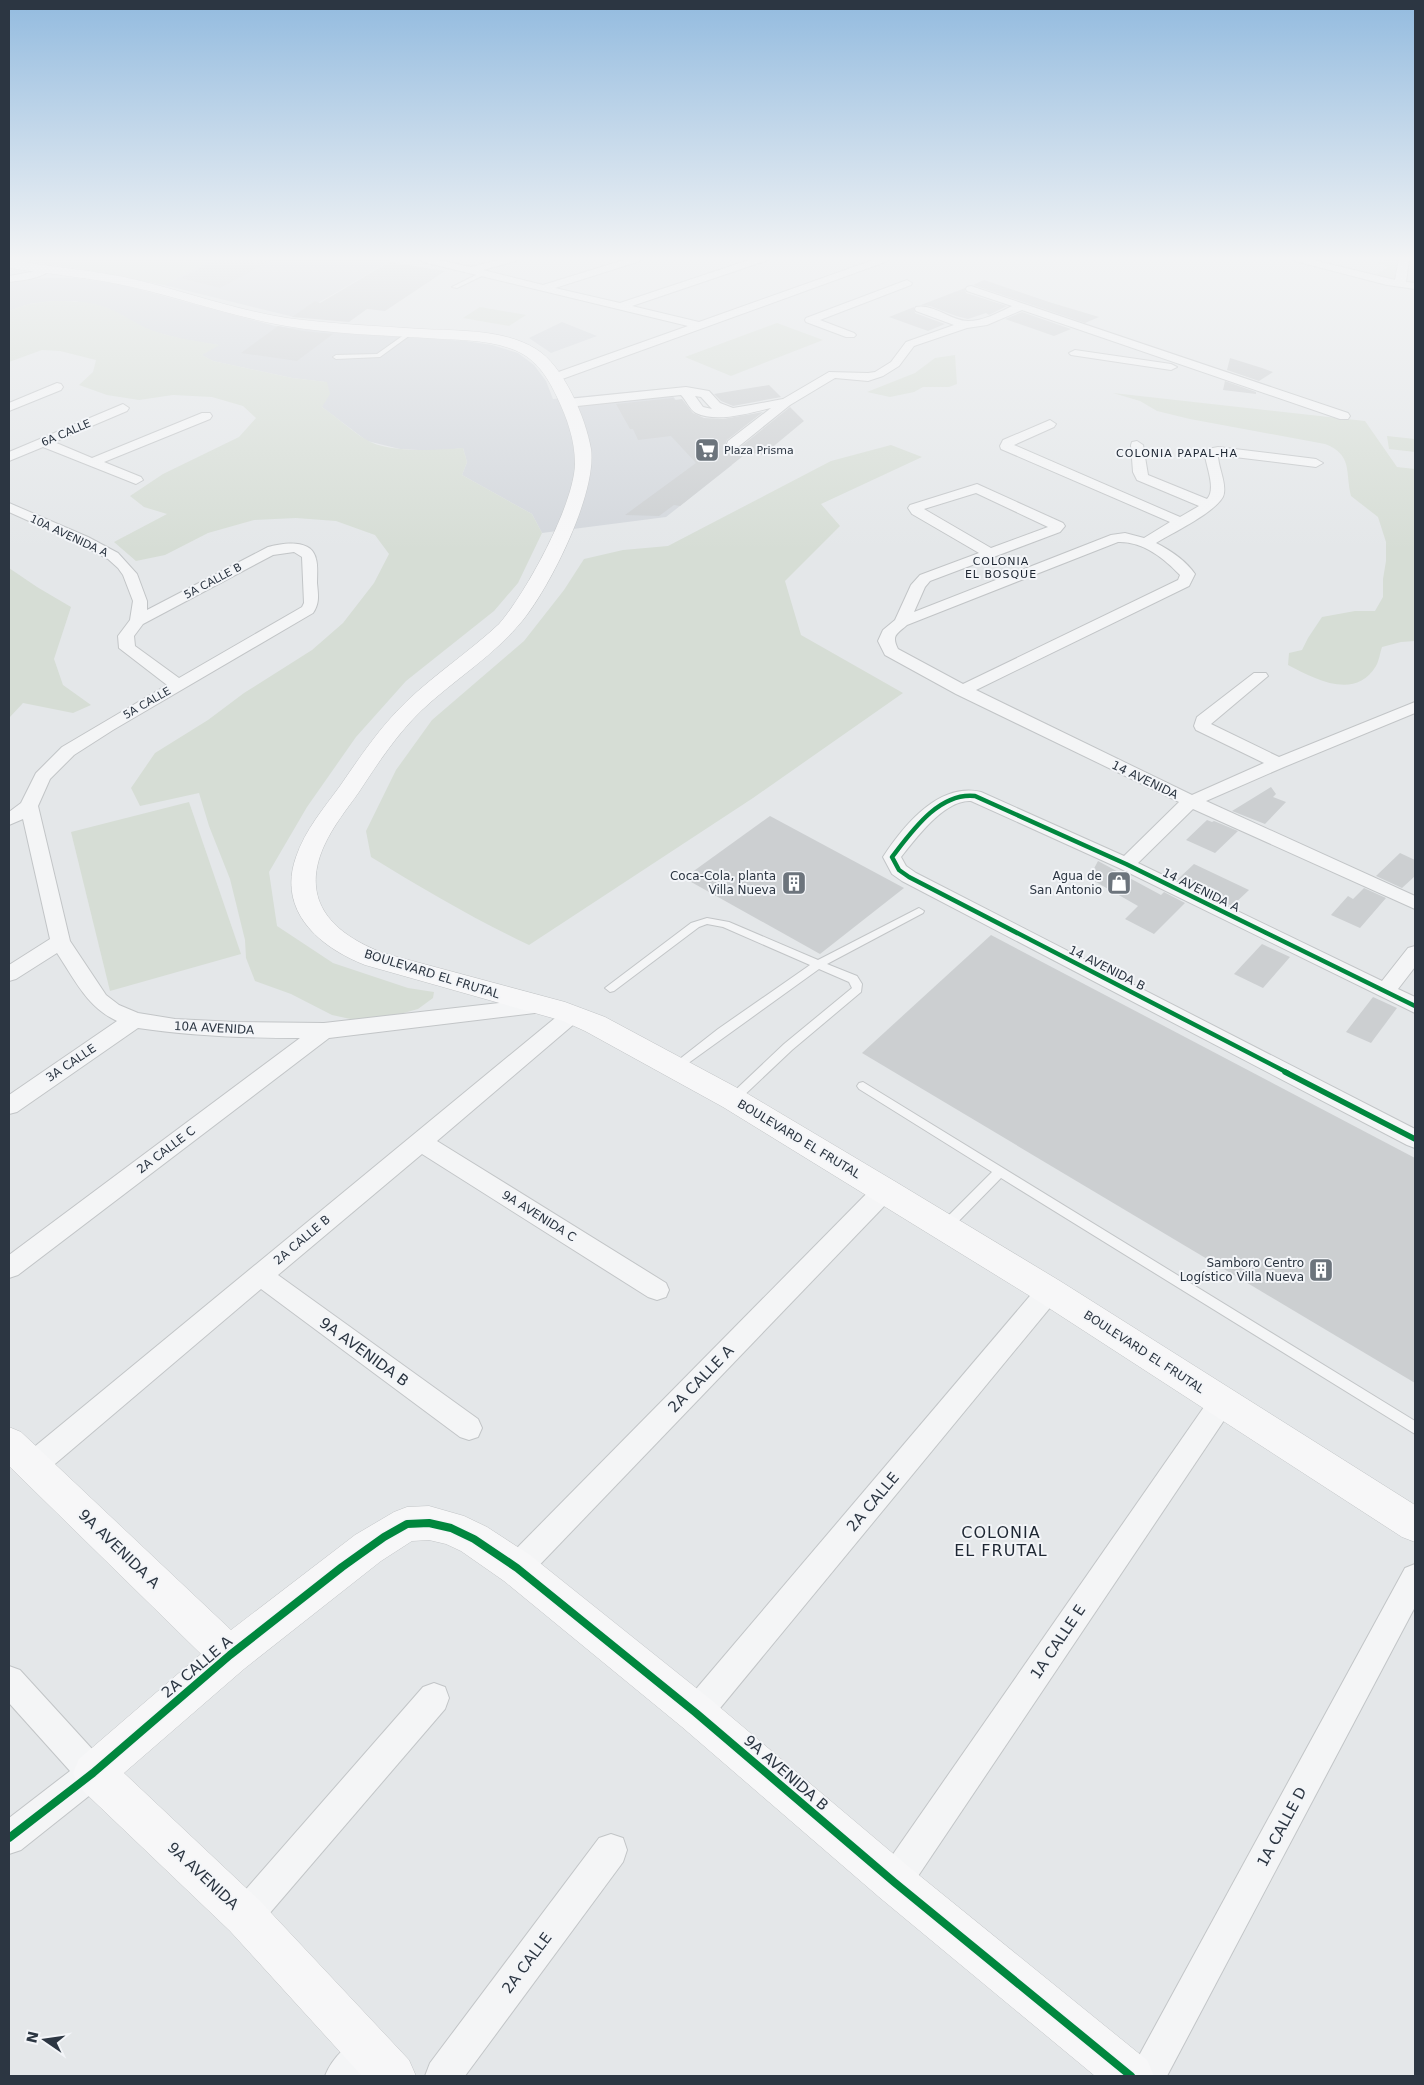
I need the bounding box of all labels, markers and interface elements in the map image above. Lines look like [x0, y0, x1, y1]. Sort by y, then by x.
street label: 6A CALLE [39, 417, 93, 449]
supermarket icon: Plaza Prisma [694, 437, 720, 463]
place label: Plaza Prisma [724, 444, 794, 457]
district label: COLONIA PAPAL-HA [1116, 447, 1238, 460]
street label: 10A AVENIDA A [28, 512, 111, 560]
district label: COLONIA EL BOSQUE [965, 555, 1037, 581]
street label: 5A CALLE B [182, 560, 244, 602]
street label: 5A CALLE [121, 684, 173, 722]
street label: 14 AVENIDA [1110, 758, 1181, 802]
street label: 14 AVENIDA A [1160, 865, 1243, 915]
place label: Coca-Cola, planta Villa Nueva [670, 869, 776, 897]
place label: Agua de San Antonio [1029, 869, 1102, 897]
building icon: Coca-Cola, planta Villa Nueva [781, 870, 807, 896]
shop icon: Agua de San Antonio [1106, 870, 1132, 896]
street label: 14 AVENIDA B [1066, 943, 1148, 993]
street label: BOULEVARD EL FRUTAL [363, 947, 502, 1001]
street label: 10A AVENIDA [174, 1019, 255, 1037]
street label: 3A CALLE [43, 1041, 99, 1085]
street label: BOULEVARD EL FRUTAL [735, 1097, 863, 1181]
street label: 2A CALLE C [134, 1124, 198, 1176]
street label: 9A AVENIDA C [499, 1188, 579, 1244]
street label: 2A CALLE B [271, 1212, 333, 1268]
place label: Samboro Centro Logístico Villa Nueva [1180, 1256, 1304, 1284]
building icon: Samboro Centro Logístico Villa Nueva [1308, 1257, 1334, 1283]
street label: BOULEVARD EL FRUTAL [1081, 1308, 1207, 1396]
street label: 9A AVENIDA B [316, 1314, 412, 1390]
street label: 2A CALLE A [664, 1341, 738, 1416]
street label: 2A CALLE [843, 1469, 903, 1535]
street label: 9A AVENIDA A [75, 1506, 164, 1593]
district label: COLONIA EL FRUTAL [954, 1523, 1048, 1560]
street label: 1A CALLE E [1027, 1601, 1089, 1683]
street label: 2A CALLE A [158, 1632, 236, 1702]
street label: 9A AVENIDA B [740, 1731, 832, 1815]
street label: 1A CALLE D [1253, 1784, 1311, 1870]
street label: 9A AVENIDA [164, 1838, 243, 1914]
street label: 2A CALLE [498, 1929, 556, 1997]
north arrow [20, 2015, 70, 2065]
text: N [23, 2030, 41, 2045]

